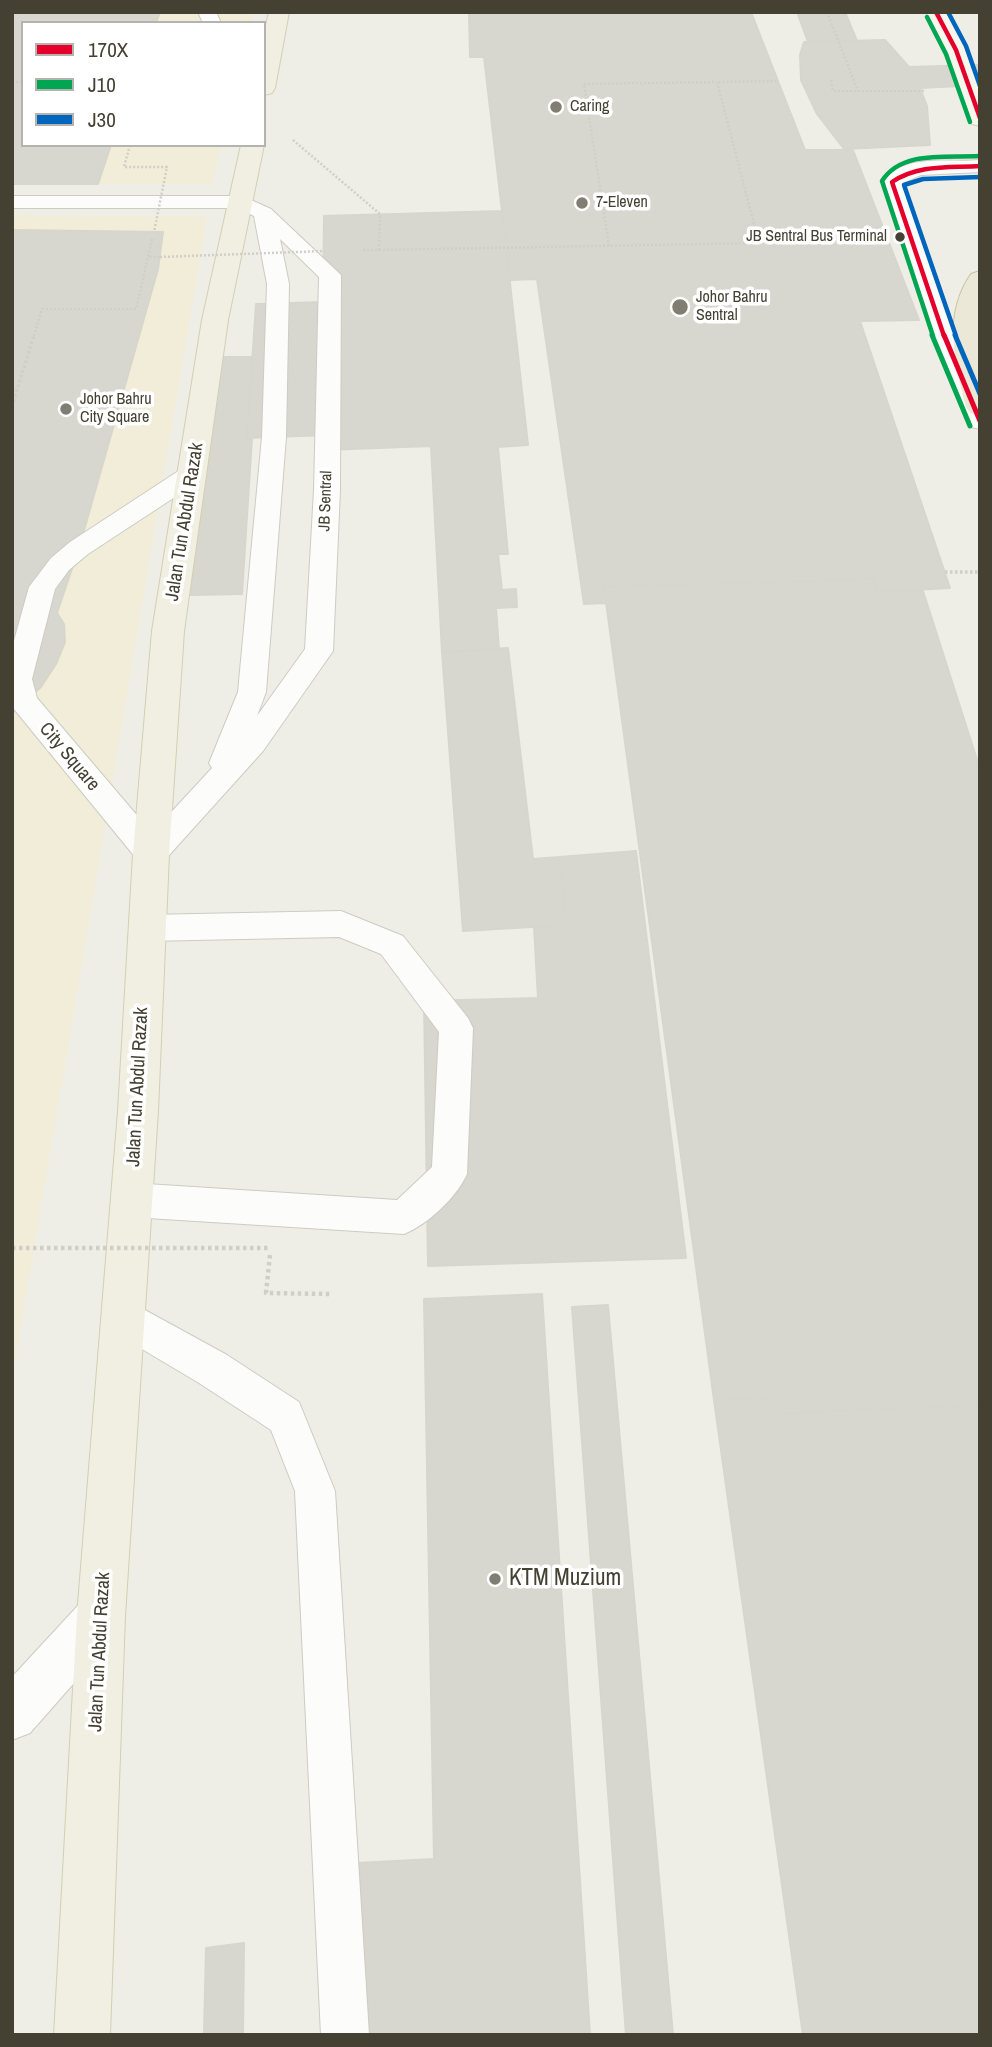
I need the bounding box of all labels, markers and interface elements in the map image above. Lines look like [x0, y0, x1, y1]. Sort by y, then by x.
legend [21, 21, 266, 147]
text: 170X [88, 35, 128, 64]
text: J10 [88, 70, 116, 99]
place label: Caring [570, 97, 609, 117]
marker: Caring [548, 99, 564, 115]
text: J30 [88, 105, 116, 134]
place label: 7-Eleven [596, 193, 648, 213]
marker: 7-Eleven [574, 195, 590, 211]
place label: JB Sentral Bus Terminal [746, 227, 887, 247]
marker: JB Sentral Bus Terminal [893, 230, 907, 244]
place label: Johor Bahru Sentral [696, 288, 767, 326]
marker: Johor Bahru Sentral [670, 297, 690, 317]
place label: Johor Bahru City Square [80, 390, 151, 428]
marker: Johor Bahru City Square [58, 401, 74, 417]
street label: Jalan Tun Abdul Razak [161, 441, 209, 603]
street label: JB Sentral [315, 470, 337, 532]
street label: City Square [34, 718, 104, 796]
street label: Jalan Tun Abdul Razak [122, 1007, 154, 1167]
place label: KTM Muzium [509, 1565, 621, 1593]
marker: KTM Muzium [487, 1571, 503, 1587]
street label: Jalan Tun Abdul Razak [84, 1572, 116, 1732]

